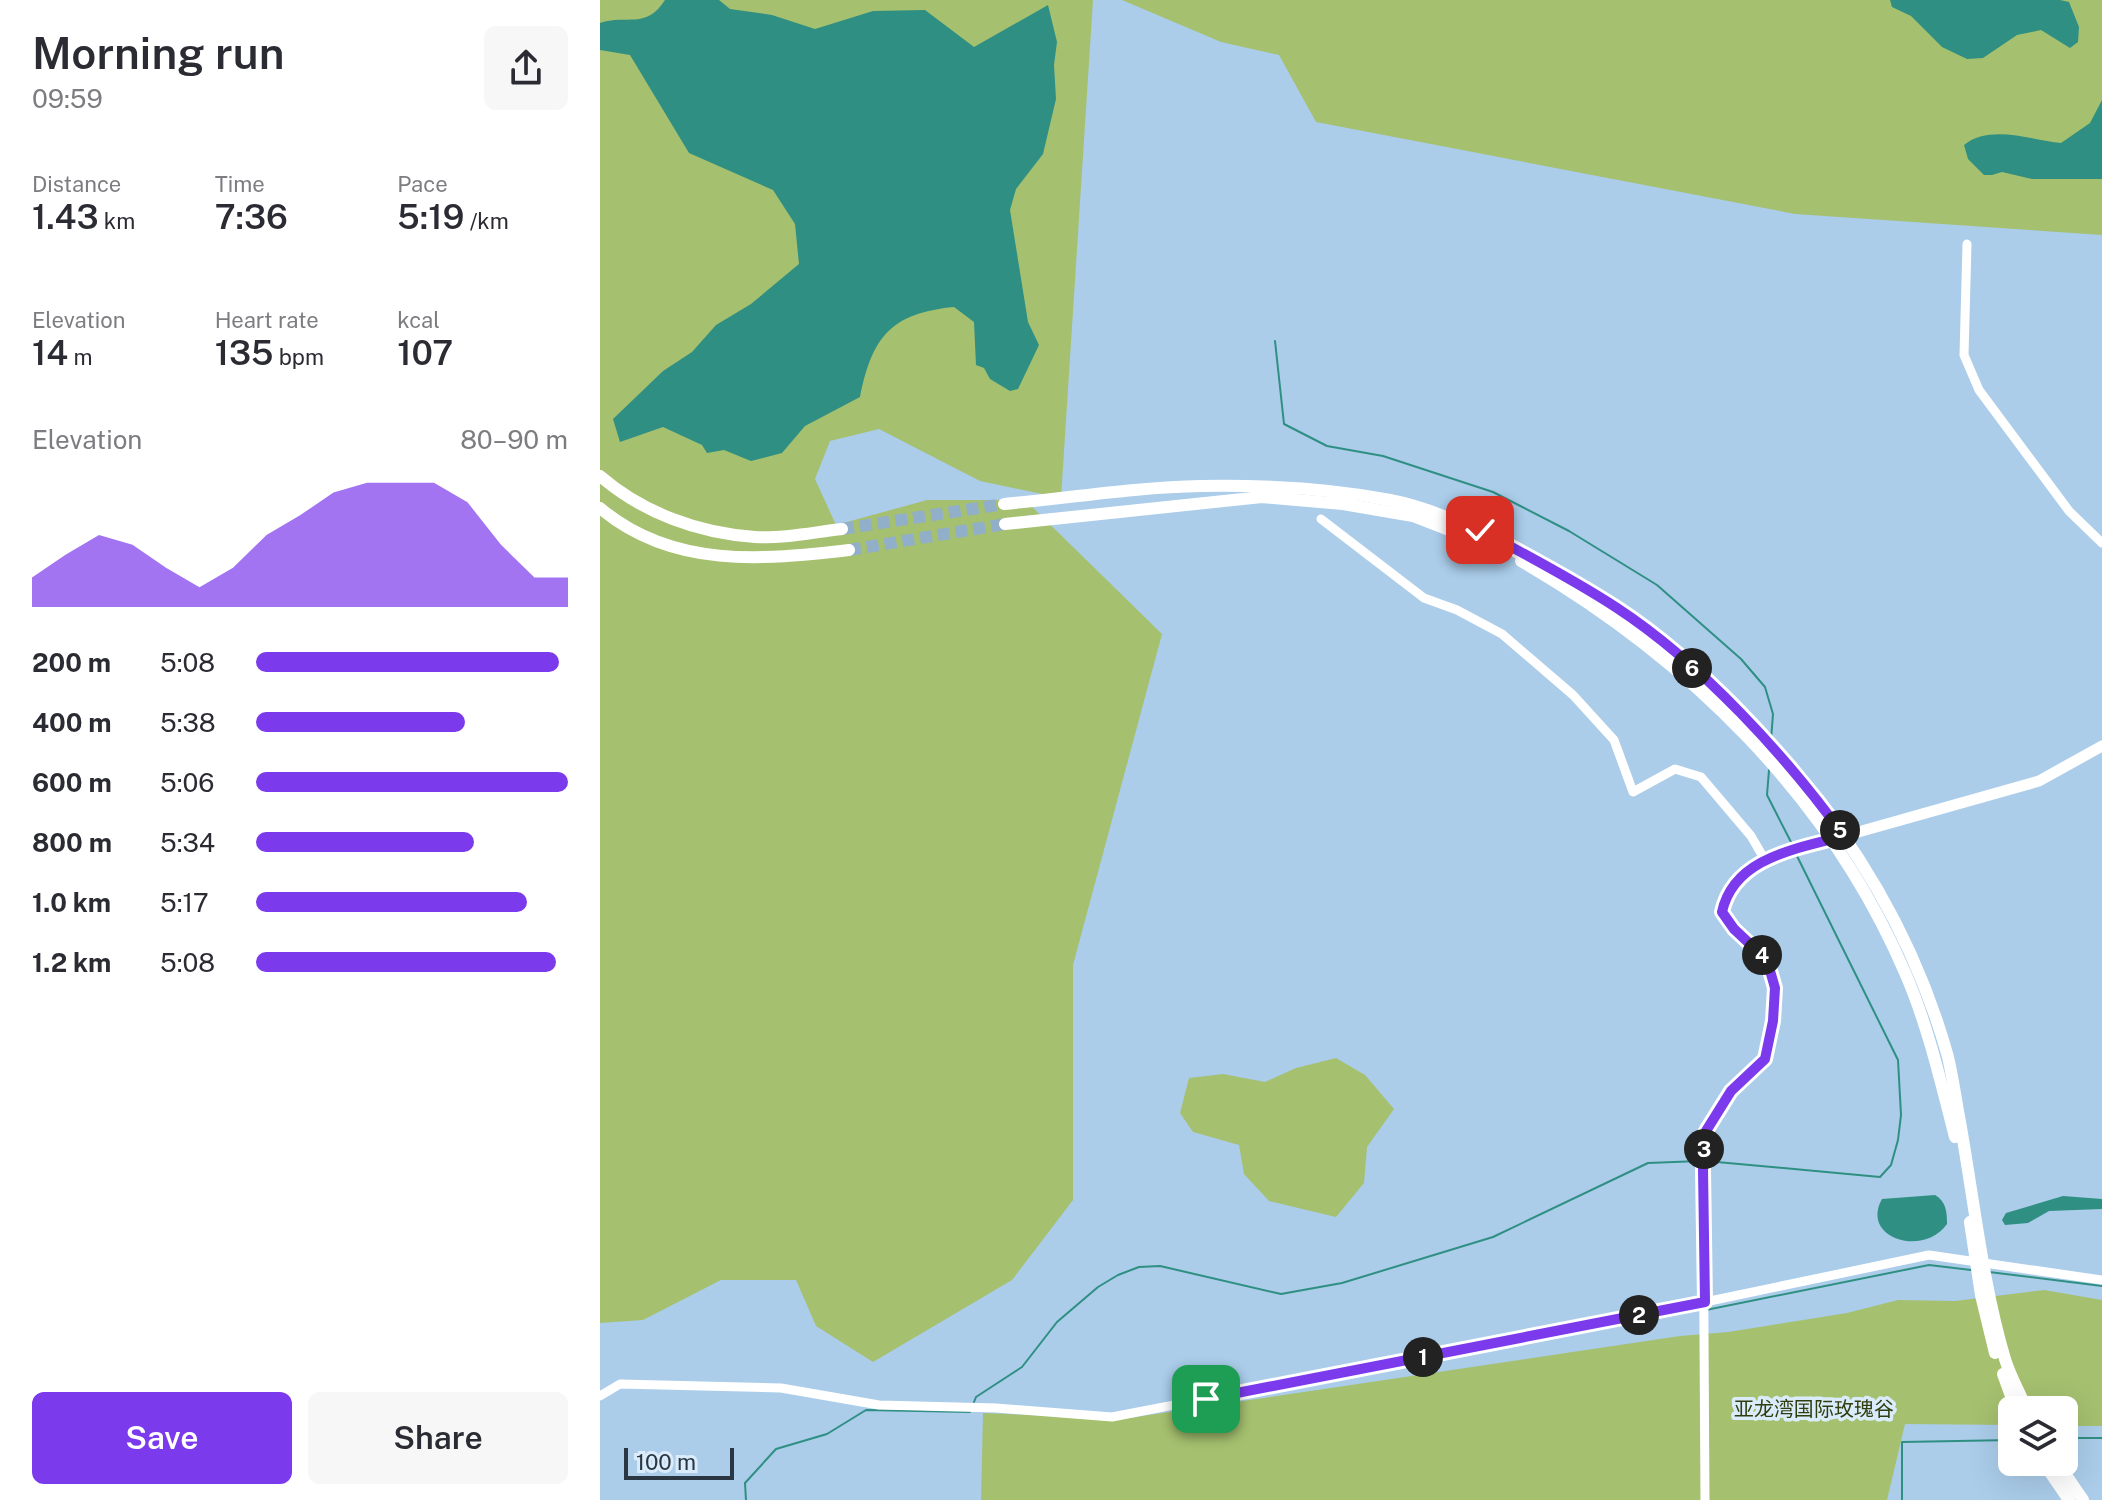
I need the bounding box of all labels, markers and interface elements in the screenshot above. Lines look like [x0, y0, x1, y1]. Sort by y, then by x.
button: share [484, 26, 568, 110]
text: Morning run [32, 27, 285, 79]
text: 09:59 [32, 83, 103, 114]
text: Distance [32, 171, 121, 197]
text: Time [215, 171, 265, 197]
text: Pace [397, 171, 448, 197]
text: 1.43 [32, 197, 99, 237]
text: 7:36 [215, 197, 288, 237]
text: 5:19 [397, 197, 464, 237]
text: km [99, 208, 135, 234]
text: /km [464, 208, 509, 234]
text: Elevation [32, 307, 125, 333]
text: Heart rate [215, 307, 319, 333]
text: kcal [397, 307, 440, 333]
text: 14 [32, 333, 68, 373]
text: 135 [215, 333, 273, 373]
text: 107 [397, 333, 453, 373]
text: m [68, 344, 93, 370]
text: bpm [273, 344, 324, 370]
text: Elevation [32, 424, 142, 455]
text: 80–90 m [460, 424, 568, 455]
pin [1446, 496, 1514, 564]
icon: check [1458, 508, 1502, 552]
text: 200 m [32, 647, 111, 678]
text: 5:08 [160, 647, 215, 678]
pin: 6 [1672, 648, 1712, 688]
text: 6 [1685, 655, 1699, 681]
text: 400 m [32, 707, 112, 738]
text: 5:38 [160, 707, 216, 738]
text: 600 m [32, 767, 112, 798]
text: 5:06 [160, 767, 214, 798]
pin: 5 [1820, 810, 1860, 850]
text: 5 [1833, 817, 1847, 843]
text: 800 m [32, 827, 112, 858]
text: 5:34 [160, 827, 215, 858]
text: 1.0 km [32, 887, 111, 918]
text: 5:17 [160, 887, 209, 918]
pin: 4 [1742, 935, 1782, 975]
text: 4 [1755, 942, 1769, 968]
text: 1.2 km [32, 947, 111, 978]
text: 5:08 [160, 947, 215, 978]
pin: 3 [1684, 1129, 1724, 1169]
text: 3 [1697, 1136, 1711, 1162]
pin: 2 [1619, 1295, 1659, 1335]
text: 2 [1632, 1302, 1646, 1328]
pin: 1 [1403, 1337, 1443, 1377]
text: 1 [1418, 1344, 1428, 1370]
pin [1172, 1365, 1240, 1433]
icon: arrive [1184, 1377, 1228, 1421]
button: Save [32, 1392, 292, 1484]
button: Share [308, 1392, 568, 1484]
map controls [1998, 1396, 2078, 1476]
button: layers [1998, 1396, 2078, 1476]
park label: 亚龙湾国际玫瑰谷 [1734, 1397, 1894, 1421]
scale bar [624, 1444, 734, 1480]
text: 100 m [636, 1449, 696, 1475]

